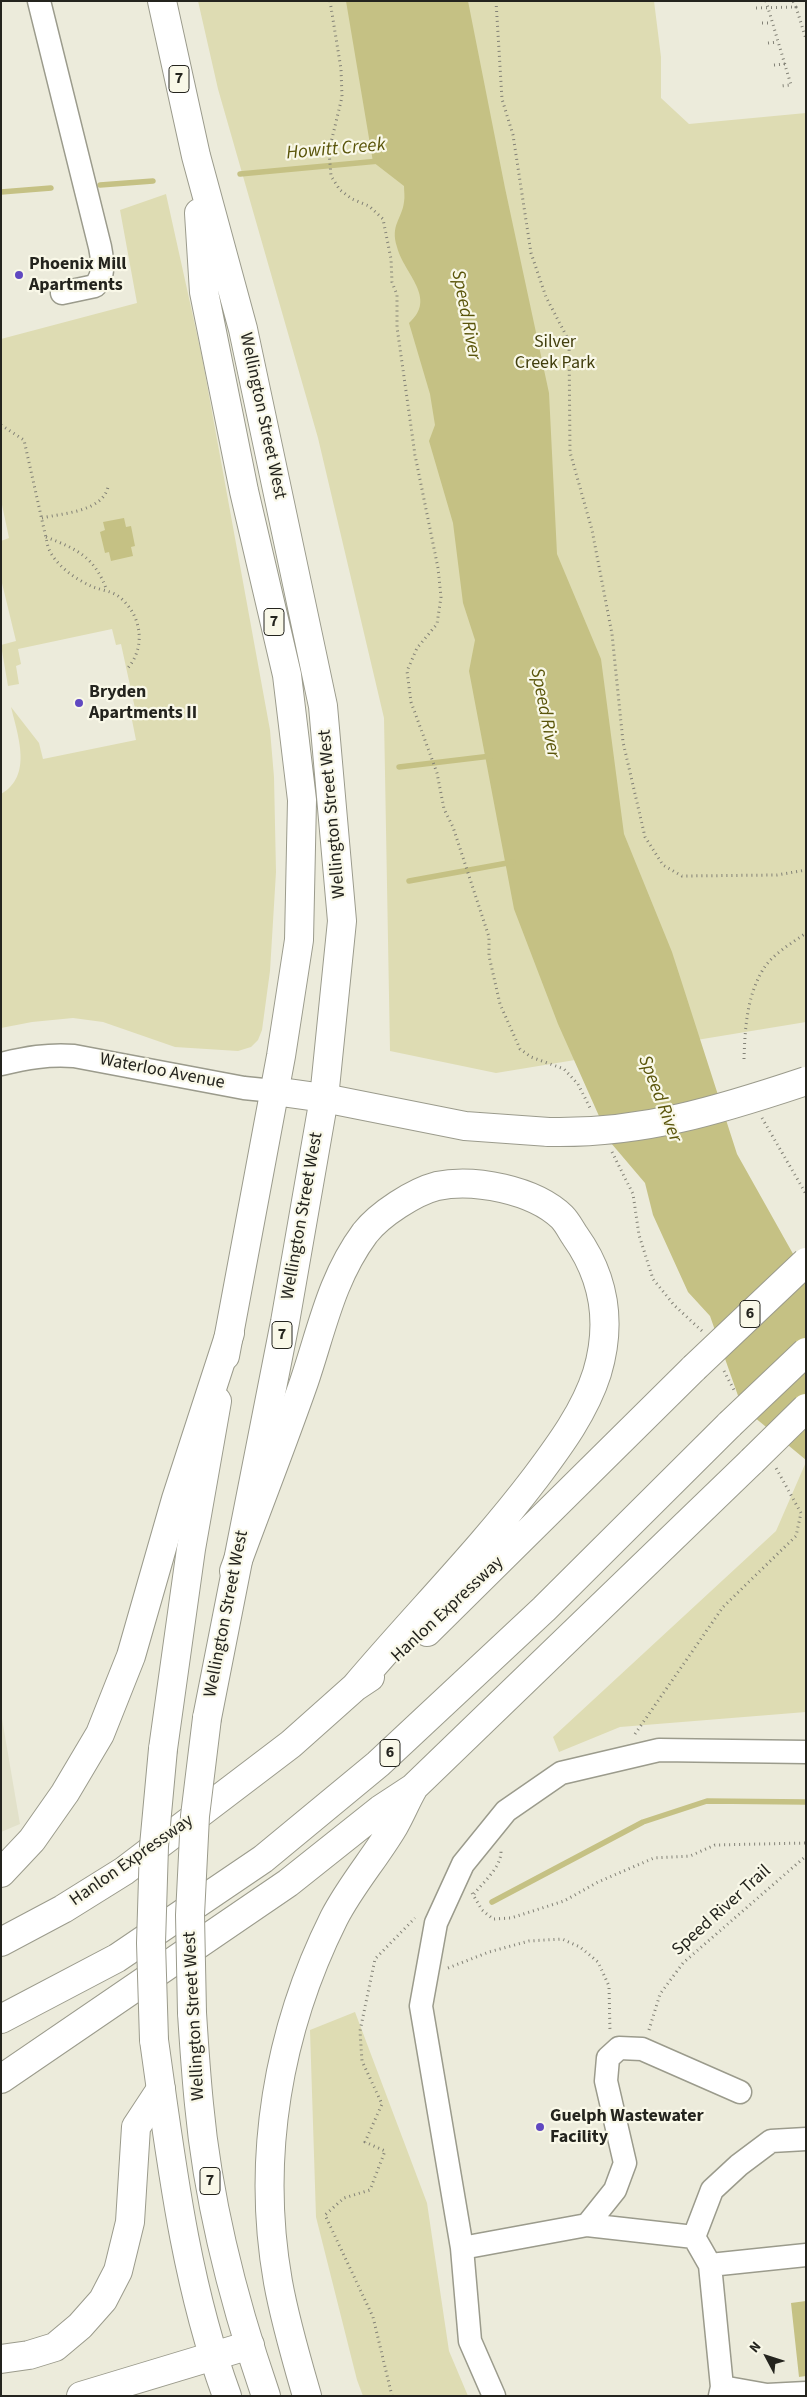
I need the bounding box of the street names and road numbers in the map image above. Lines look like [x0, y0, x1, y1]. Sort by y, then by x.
road number: 7 [169, 66, 189, 92]
street label: Wellington Street West [234, 331, 290, 501]
road number: 7 [264, 608, 284, 636]
street label: Wellington Street West [315, 729, 351, 899]
street label: Waterloo Avenue [98, 1049, 226, 1095]
street label: Wellington Street West [278, 1131, 328, 1301]
road number: 6 [740, 1300, 760, 1328]
road number: 7 [272, 1322, 292, 1348]
street label: Wellington Street West [200, 1529, 254, 1699]
street label: Hanlon Expressway [387, 1552, 509, 1668]
road number: 6 [380, 1740, 400, 1766]
street label: Hanlon Expressway [66, 1810, 198, 1912]
street label: Speed River Trail [668, 1861, 776, 1961]
street label: Wellington Street West [180, 1931, 210, 2101]
road number: 7 [200, 2168, 220, 2194]

